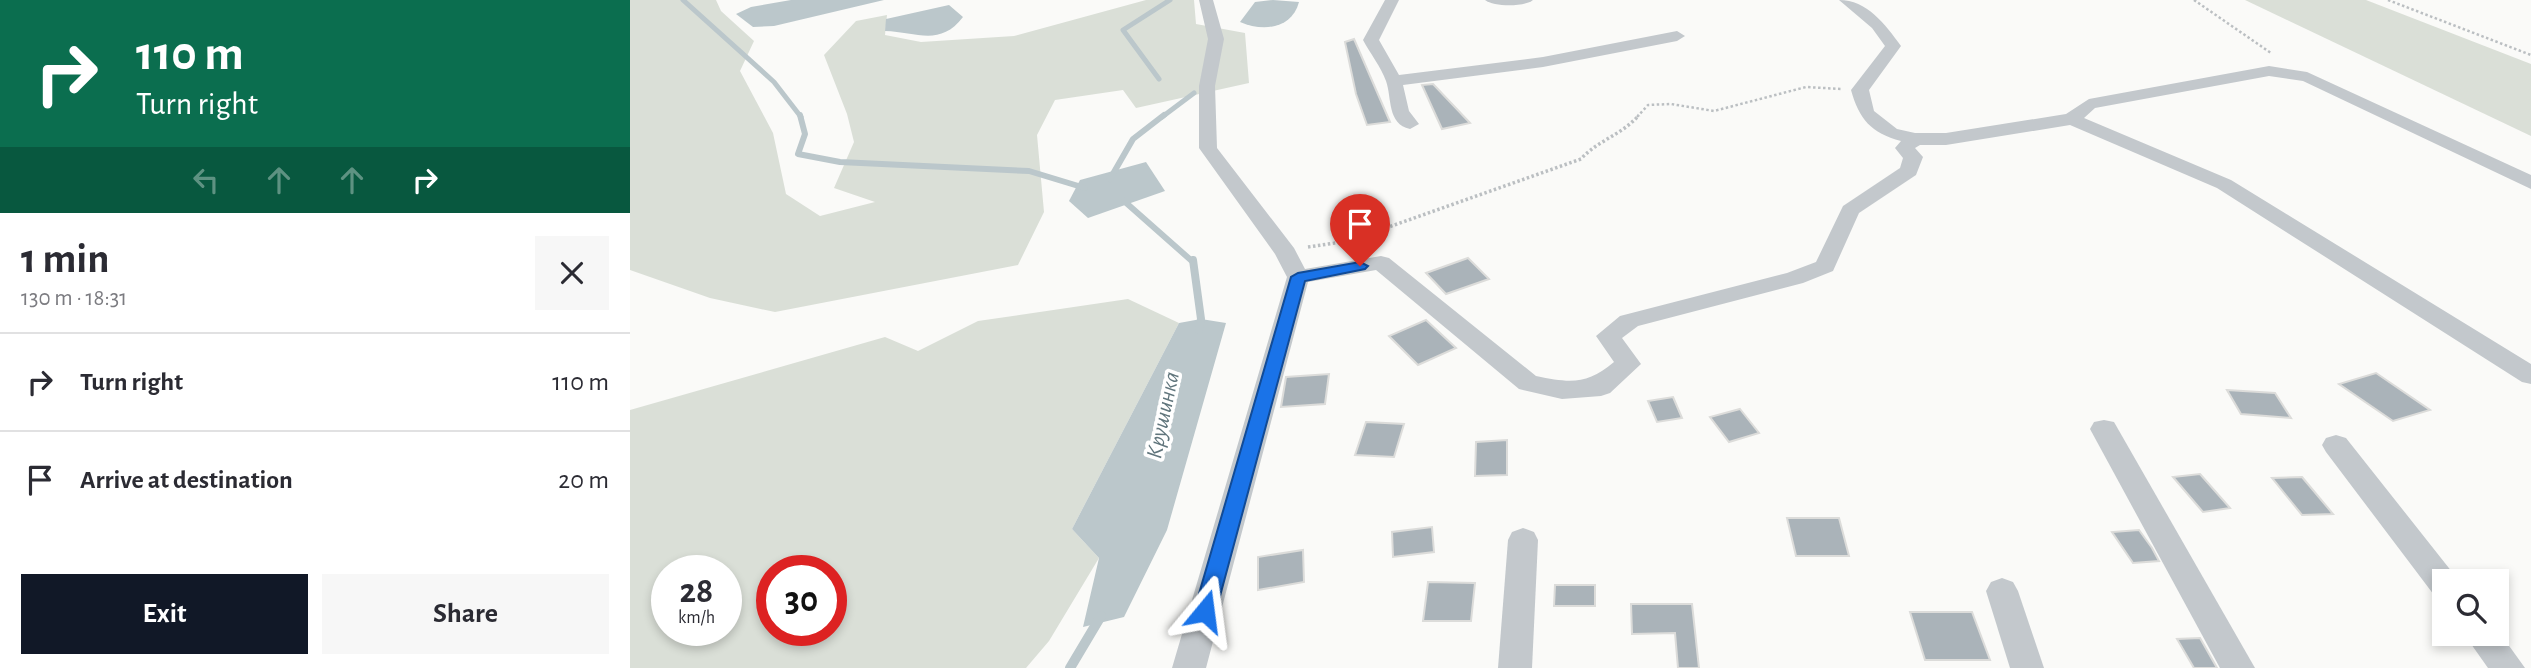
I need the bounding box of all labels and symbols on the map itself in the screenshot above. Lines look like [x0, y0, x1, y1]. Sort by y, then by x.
pin [1330, 194, 1390, 266]
water label: Крушинка [1143, 370, 1184, 461]
speed limit sign: 30 [756, 555, 847, 646]
position arrow [1168, 574, 1242, 648]

